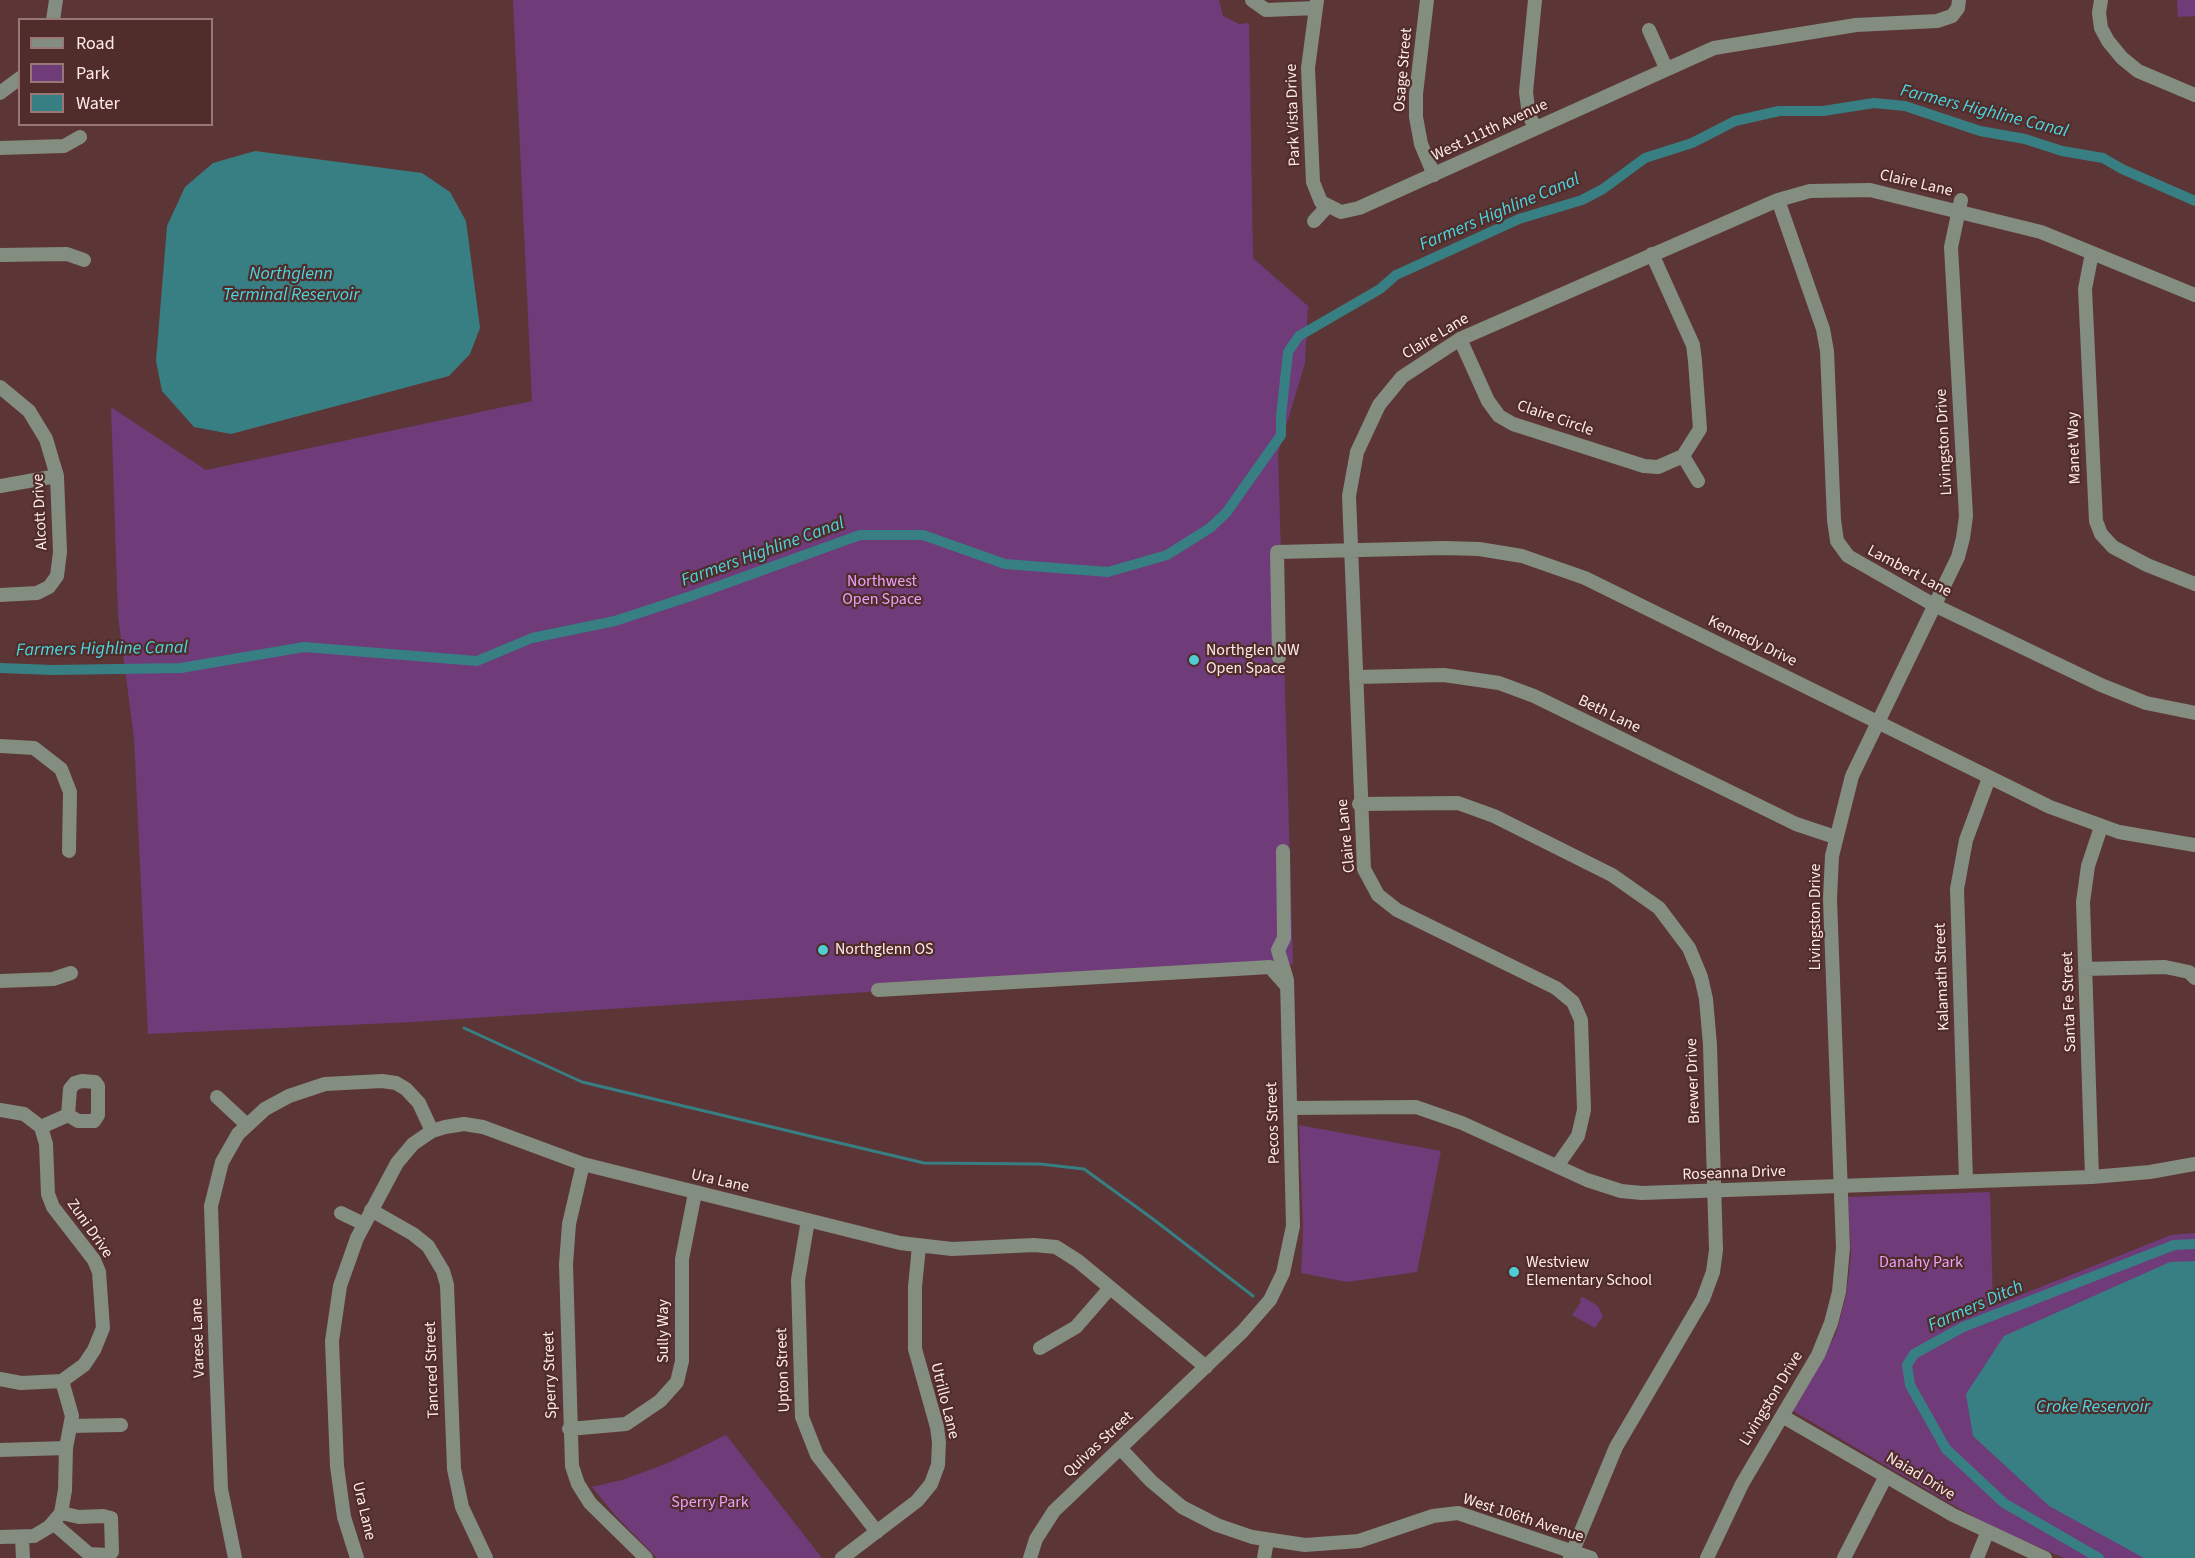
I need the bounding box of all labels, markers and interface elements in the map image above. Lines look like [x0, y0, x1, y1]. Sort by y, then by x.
legend [18, 18, 213, 126]
street label: Osage Street [1391, 27, 1417, 113]
text: Road [76, 31, 115, 56]
text: Park [76, 61, 110, 86]
street label: Park Vista Drive [1283, 63, 1305, 167]
water label: Farmers Highline Canal [1898, 81, 2070, 143]
text: Water [76, 91, 120, 116]
street label: West 111th Avenue [1429, 96, 1551, 166]
street label: Claire Lane [1878, 166, 1954, 202]
water label: Farmers Highline Canal [1417, 169, 1583, 257]
water label: Northglenn Terminal Reservoir [223, 264, 359, 306]
street label: Claire Lane [1399, 310, 1473, 364]
street label: Livingston Drive [1933, 388, 1957, 496]
street label: Claire Circle [1514, 397, 1596, 441]
street label: Manet Way [2064, 411, 2086, 485]
street label: Alcott Drive [29, 473, 53, 551]
water label: Farmers Highline Canal [678, 513, 848, 593]
street label: Lambert Lane [1864, 542, 1954, 602]
park label: Northwest Open Space [842, 572, 922, 610]
street label: Kennedy Drive [1704, 612, 1800, 672]
water label: Farmers Highline Canal [16, 638, 188, 662]
place label: Northglen NW Open Space [1206, 641, 1300, 679]
marker: Northglen NW Open Space [1187, 653, 1201, 667]
street label: Beth Lane [1575, 692, 1643, 738]
street label: Claire Lane [1334, 798, 1360, 874]
street label: Livingston Drive [1806, 864, 1826, 970]
street label: Kalamath Street [1932, 923, 1954, 1031]
place label: Northglenn OS [835, 940, 934, 960]
marker: Northglenn OS [816, 943, 830, 957]
street label: Santa Fe Street [2059, 951, 2081, 1053]
street label: Brewer Drive [1683, 1038, 1705, 1124]
street label: Pecos Street [1263, 1082, 1285, 1164]
street label: Roseanna Drive [1682, 1163, 1786, 1185]
street label: Ura Lane [689, 1166, 751, 1198]
street label: Zuni Drive [62, 1196, 116, 1262]
place label: Westview Elementary School [1526, 1253, 1652, 1291]
park label: Danahy Park [1879, 1253, 1963, 1273]
marker: Westview Elementary School [1507, 1265, 1521, 1279]
water label: Farmers Ditch [1925, 1276, 2027, 1338]
street label: Varese Lane [188, 1298, 210, 1378]
street label: Sully Way [654, 1299, 674, 1363]
street label: Tancred Street [422, 1321, 444, 1419]
street label: Upton Street [773, 1327, 795, 1413]
street label: Sperry Street [540, 1331, 562, 1419]
street label: Livingston Drive [1736, 1348, 1808, 1450]
street label: Utrillo Lane [925, 1361, 963, 1441]
water label: Croke Reservoir [2036, 1397, 2150, 1419]
street label: Quivas Street [1060, 1408, 1138, 1482]
street label: Naiad Drive [1882, 1449, 1958, 1505]
street label: Ura Lane [347, 1480, 379, 1542]
street label: West 106th Avenue [1460, 1490, 1586, 1548]
park label: Sperry Park [671, 1493, 749, 1513]

